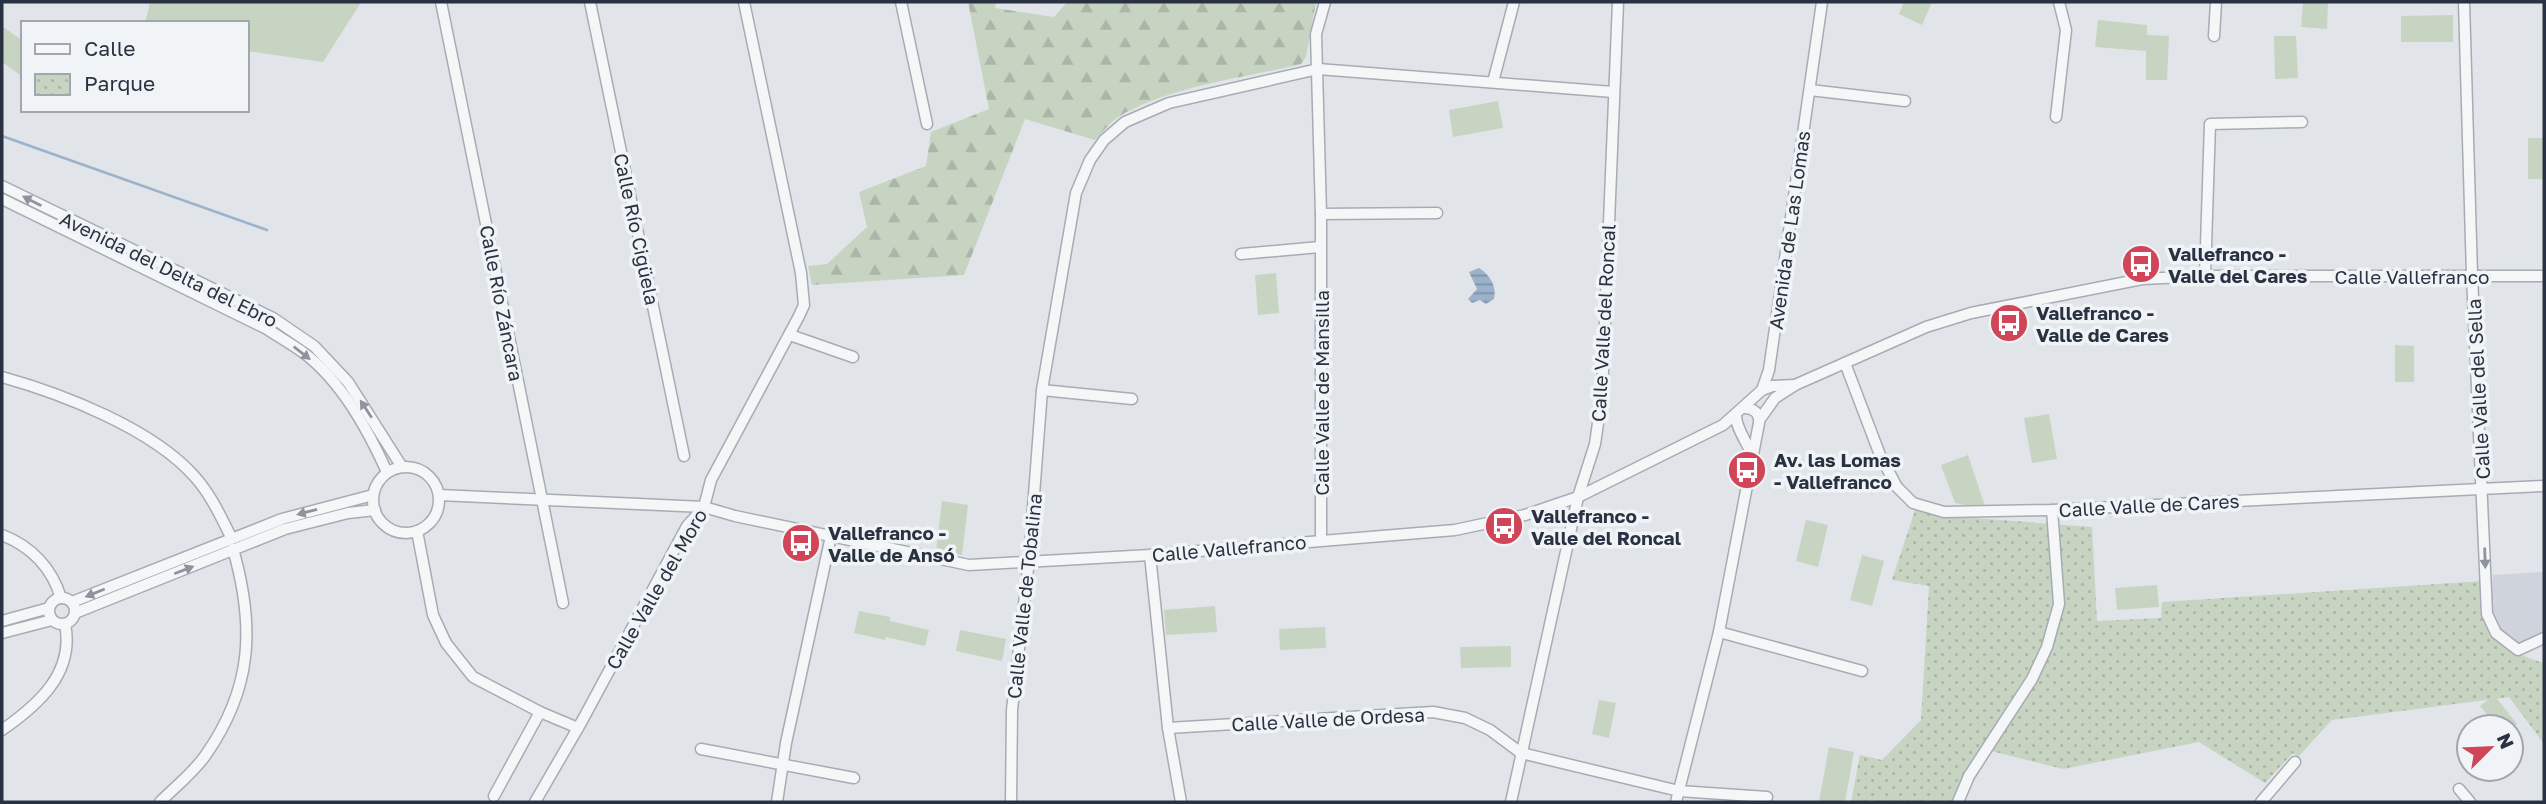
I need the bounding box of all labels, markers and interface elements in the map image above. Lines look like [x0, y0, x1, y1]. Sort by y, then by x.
legend [21, 21, 248, 112]
text: Calle [84, 35, 136, 61]
text: Parque [84, 70, 155, 96]
street label: Avenida de Las Lomas [1764, 129, 1814, 331]
street label: Calle Río Cigüela [610, 151, 664, 307]
one-way arrow [22, 195, 42, 206]
street label: Avenida del Delta del Ebro [57, 206, 281, 332]
street label: Calle Río Záncara [476, 223, 528, 383]
street label: Calle Valle del Roncal [1586, 224, 1620, 422]
place label: Vallefranco - Valle del Cares [2168, 242, 2308, 287]
bus stop icon: Vallefranco - Valle del Cares [2120, 243, 2162, 285]
street label: Calle Vallefranco [2335, 265, 2489, 288]
street label: Calle Valle de Mansilla [1310, 290, 1333, 496]
street label: Calle Valle del Sella [2462, 298, 2494, 480]
place label: Vallefranco - Valle de Cares [2036, 301, 2169, 346]
bus stop icon: Vallefranco - Valle de Cares [1988, 302, 2030, 344]
one-way arrow [292, 345, 310, 360]
one-way arrow [359, 399, 372, 418]
place label: Av. las Lomas - Vallefranco [1774, 448, 1901, 493]
bus stop icon: Av. las Lomas - Vallefranco [1726, 449, 1768, 491]
street label: Calle Valle de Cares [2058, 489, 2240, 521]
street label: Calle Valle de Tobalina [1002, 492, 1046, 700]
place label: Vallefranco - Valle del Roncal [1531, 504, 1681, 549]
street label: Calle Valle del Moro [601, 505, 711, 673]
bus stop icon: Vallefranco - Valle del Roncal [1483, 505, 1525, 547]
one-way arrow [296, 507, 318, 518]
place label: Vallefranco - Valle de Ansó [828, 521, 955, 566]
bus stop icon: Vallefranco - Valle de Ansó [780, 522, 822, 564]
street label: Calle Vallefranco [1151, 530, 1307, 566]
one-way arrow [2479, 547, 2490, 569]
one-way arrow [174, 565, 195, 576]
one-way arrow [84, 588, 105, 599]
street label: Calle Valle de Ordesa [1231, 702, 1425, 736]
north arrow [2455, 713, 2525, 783]
text: N [2493, 730, 2519, 752]

